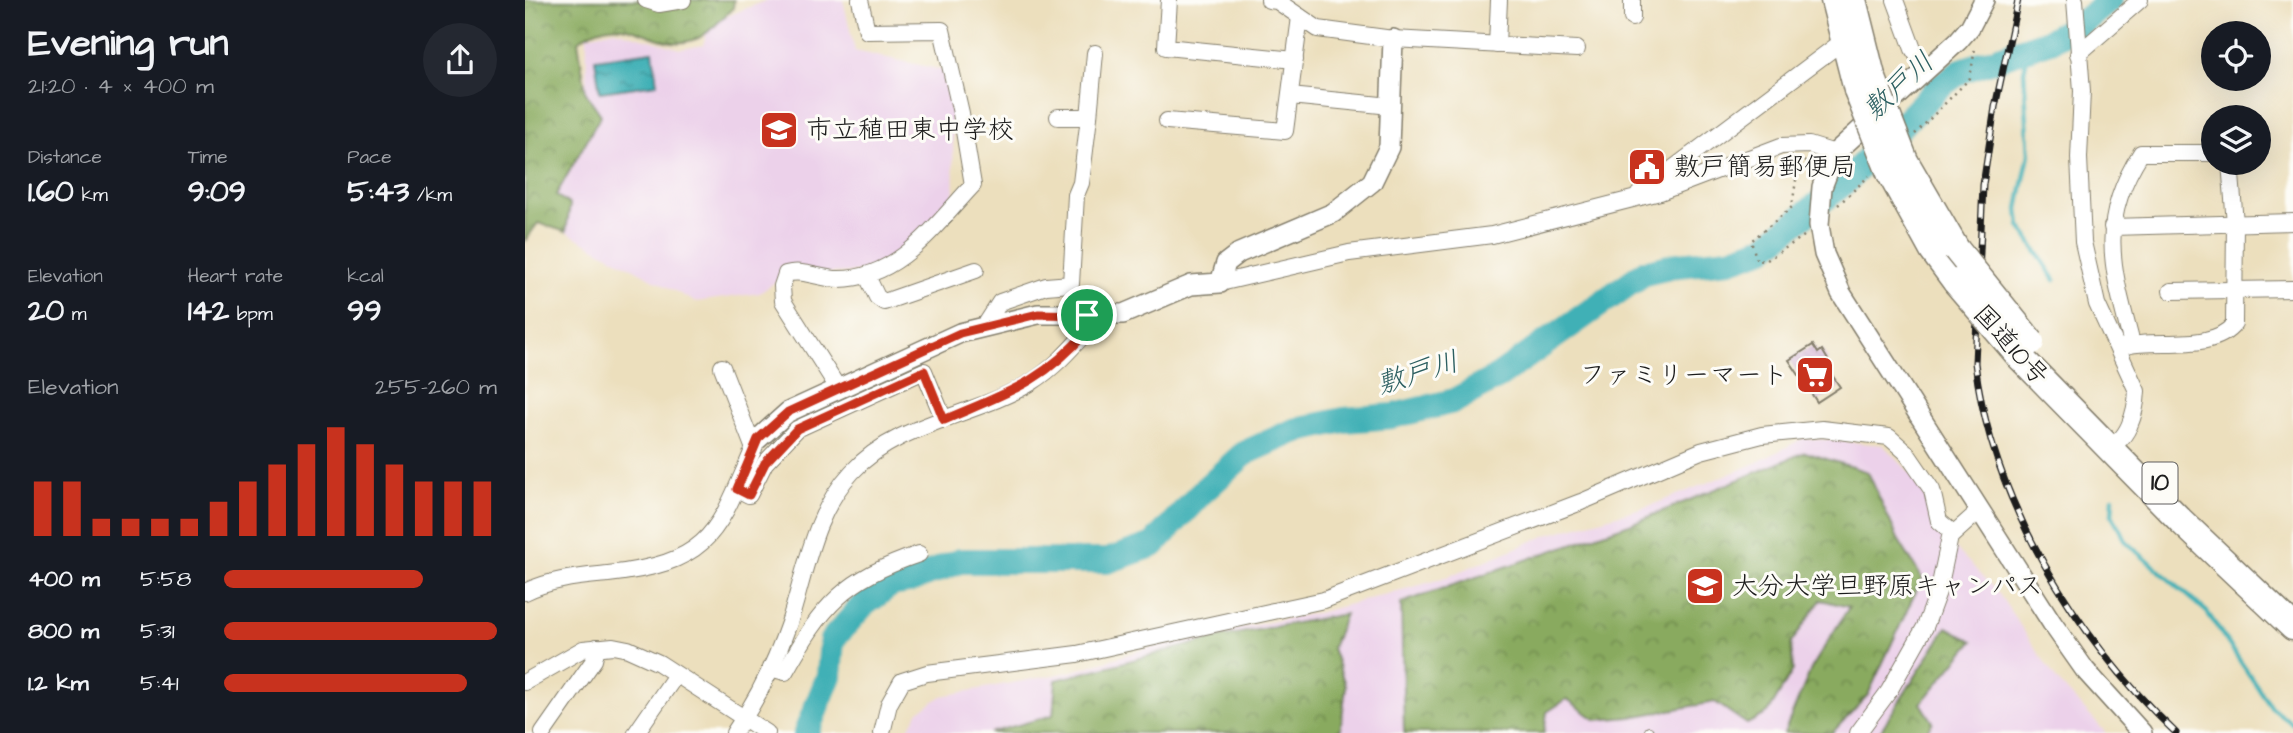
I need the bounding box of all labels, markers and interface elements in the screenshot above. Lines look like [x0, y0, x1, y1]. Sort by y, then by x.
text: Evening run [28, 18, 229, 70]
map controls [2201, 21, 2271, 175]
button: locate [2201, 21, 2271, 91]
button: share [423, 23, 497, 97]
water label: 敷戸川 [1855, 43, 1943, 129]
text: 21:20 · 4 × 400 m [28, 70, 214, 102]
button: layers [2201, 105, 2271, 175]
school or university icon: 市立稙田東中学校 [758, 109, 800, 151]
place label: 市立稙田東中学校 [806, 112, 1014, 148]
text: Distance [28, 144, 102, 171]
text: Time [188, 144, 227, 171]
text: Pace [347, 144, 391, 171]
public building icon: 敷戸簡易郵便局 [1626, 146, 1668, 188]
place label: 敷戸簡易郵便局 [1674, 149, 1856, 185]
text: 1.60 [28, 171, 74, 213]
text: 9:09 [188, 171, 246, 213]
text: 5:43 [347, 171, 409, 213]
text: km [74, 182, 108, 209]
text: /km [409, 182, 452, 209]
text: Elevation [28, 263, 103, 290]
text: Heart rate [188, 263, 283, 290]
text: kcal [347, 263, 384, 290]
pin [1057, 285, 1117, 345]
text: 20 [28, 290, 64, 332]
text: 142 [188, 290, 229, 332]
text: 99 [347, 290, 382, 332]
icon: arrive [1068, 296, 1106, 334]
street label: 国道10号 [1965, 297, 2057, 393]
text: m [64, 301, 87, 328]
text: bpm [229, 301, 273, 328]
water label: 敷戸川 [1372, 342, 1464, 404]
supermarket icon: ファミリーマート [1794, 354, 1836, 396]
place label: ファミリーマート [1579, 357, 1788, 393]
text: Elevation [28, 371, 119, 403]
text: 255–260 m [375, 371, 497, 403]
road number: 10 [2143, 462, 2177, 504]
text: 400 m [28, 563, 100, 595]
text: 5:58 [140, 563, 191, 595]
school or university icon: 大分大学旦野原キャンパス [1684, 565, 1726, 607]
place label: 大分大学旦野原キャンパス [1732, 568, 2043, 604]
text: 800 m [28, 615, 99, 647]
text: 5:31 [140, 615, 175, 647]
text: 1.2 km [28, 667, 89, 699]
text: 5:41 [140, 667, 179, 699]

